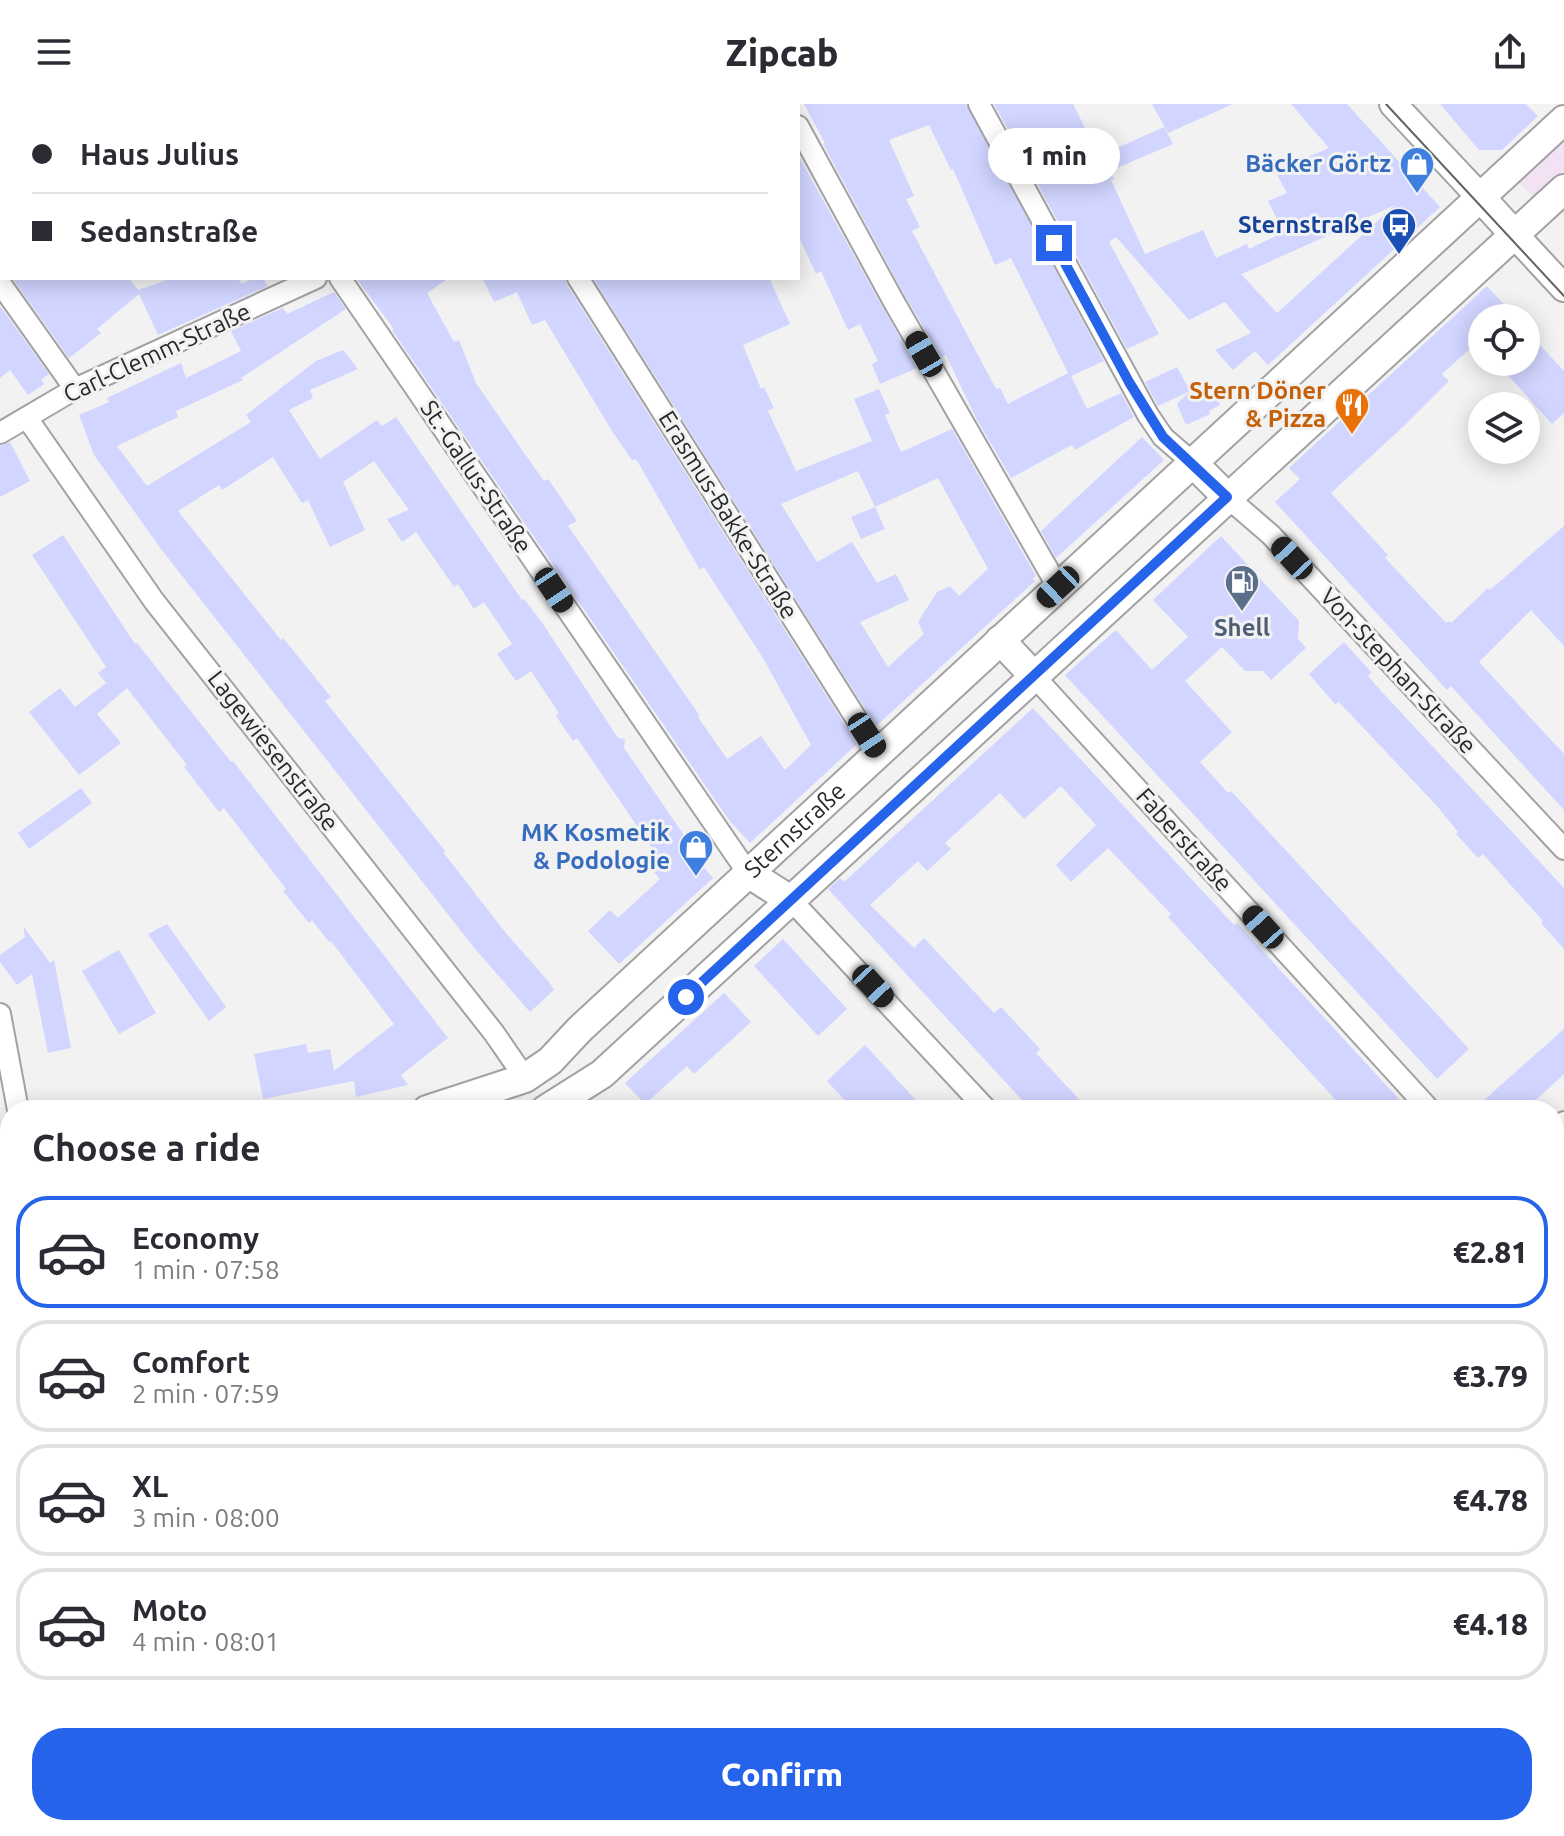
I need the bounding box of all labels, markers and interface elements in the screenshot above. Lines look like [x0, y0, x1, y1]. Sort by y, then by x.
icon: menu [32, 30, 76, 74]
icon: share [1488, 30, 1532, 74]
text: Zipcab [725, 32, 839, 73]
callout: 1 min [988, 127, 1120, 183]
text: Haus Julius [80, 137, 239, 171]
text: 1 min [1021, 141, 1087, 170]
shop icon: Bäcker Görtz [1398, 145, 1436, 195]
place label: Bäcker Görtz [1245, 150, 1391, 177]
bus stop icon: Sternstraße [1380, 206, 1418, 256]
place label: Sternstraße [1238, 211, 1373, 238]
text: Sedanstraße [80, 214, 258, 248]
route end [1036, 225, 1072, 261]
street label: Carl-Clemm-Straße [59, 297, 255, 408]
map controls [1468, 304, 1540, 464]
button: locate [1468, 304, 1540, 376]
car [902, 327, 946, 381]
place label: Stern Döner & Pizza [1189, 377, 1326, 432]
restaurant icon: Stern Döner & Pizza [1333, 386, 1371, 436]
button: layers [1468, 392, 1540, 464]
street label: St.-Gallus-Straße [415, 395, 537, 558]
street label: Erasmus-Bakke-Straße [653, 406, 803, 624]
car [1267, 532, 1317, 584]
car [1032, 562, 1084, 612]
car [531, 563, 577, 617]
fuel station icon: Shell [1223, 563, 1261, 613]
street label: Von-Stephan-Straße [1315, 582, 1482, 759]
place label: Shell [1214, 614, 1270, 641]
street label: Lagewiesenstraße [203, 665, 344, 836]
car [844, 708, 890, 762]
street label: Sternstraße [739, 777, 851, 883]
street label: Faberstraße [1131, 783, 1238, 897]
place label: MK Kosmetik & Podologie [521, 819, 671, 874]
shop icon: MK Kosmetik & Podologie [677, 828, 715, 878]
car [1238, 901, 1288, 953]
car [848, 960, 898, 1012]
route start [668, 979, 704, 1015]
text: Choose a ride [32, 1127, 261, 1168]
icon: car [36, 1216, 108, 1288]
text: Economy [132, 1221, 259, 1255]
text: €2.81 [1453, 1235, 1528, 1269]
text: 1 min · 07:58 [132, 1255, 280, 1284]
icon: car [36, 1340, 108, 1412]
text: Comfort [132, 1345, 250, 1379]
text: €3.79 [1453, 1359, 1528, 1393]
text: 2 min · 07:59 [132, 1379, 280, 1408]
icon: car [36, 1464, 108, 1536]
text: XL [132, 1469, 168, 1503]
text: €4.78 [1453, 1483, 1528, 1517]
text: 3 min · 08:00 [132, 1503, 280, 1532]
icon: car [36, 1588, 108, 1660]
text: Moto [132, 1593, 207, 1627]
text: €4.18 [1453, 1607, 1528, 1641]
text: 4 min · 08:01 [132, 1627, 280, 1656]
button: Confirm [32, 1728, 1532, 1820]

